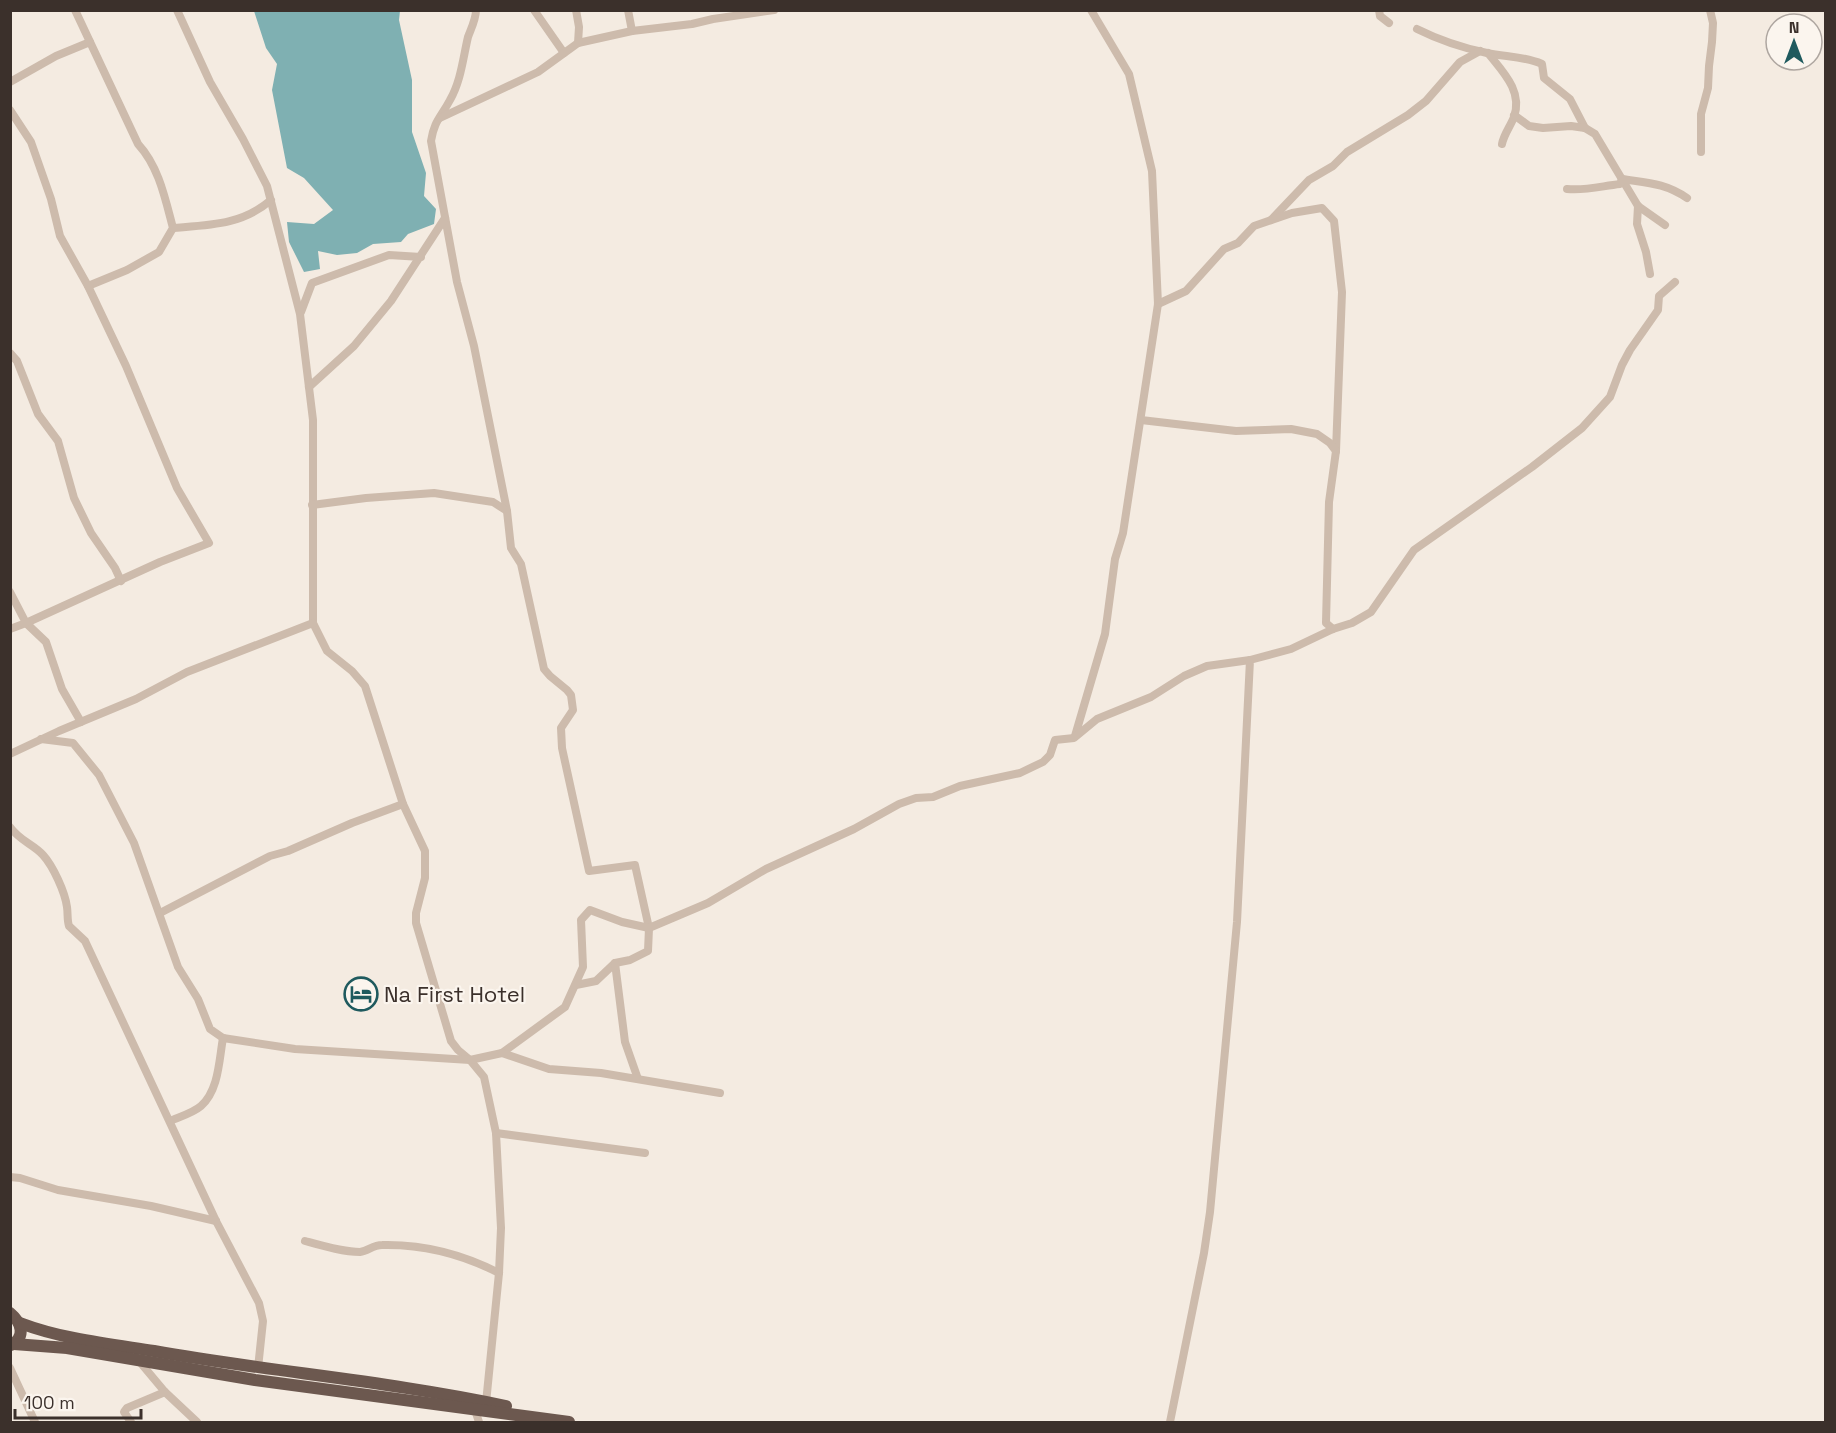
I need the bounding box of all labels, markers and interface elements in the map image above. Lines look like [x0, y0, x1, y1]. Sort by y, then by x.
north arrow [1764, 12, 1824, 72]
text: N [1789, 17, 1799, 38]
hotel icon: Na First Hotel [343, 976, 379, 1012]
place label: Na First Hotel [384, 980, 525, 1008]
scale bar [15, 1382, 141, 1420]
text: 100 m [24, 1391, 75, 1414]

